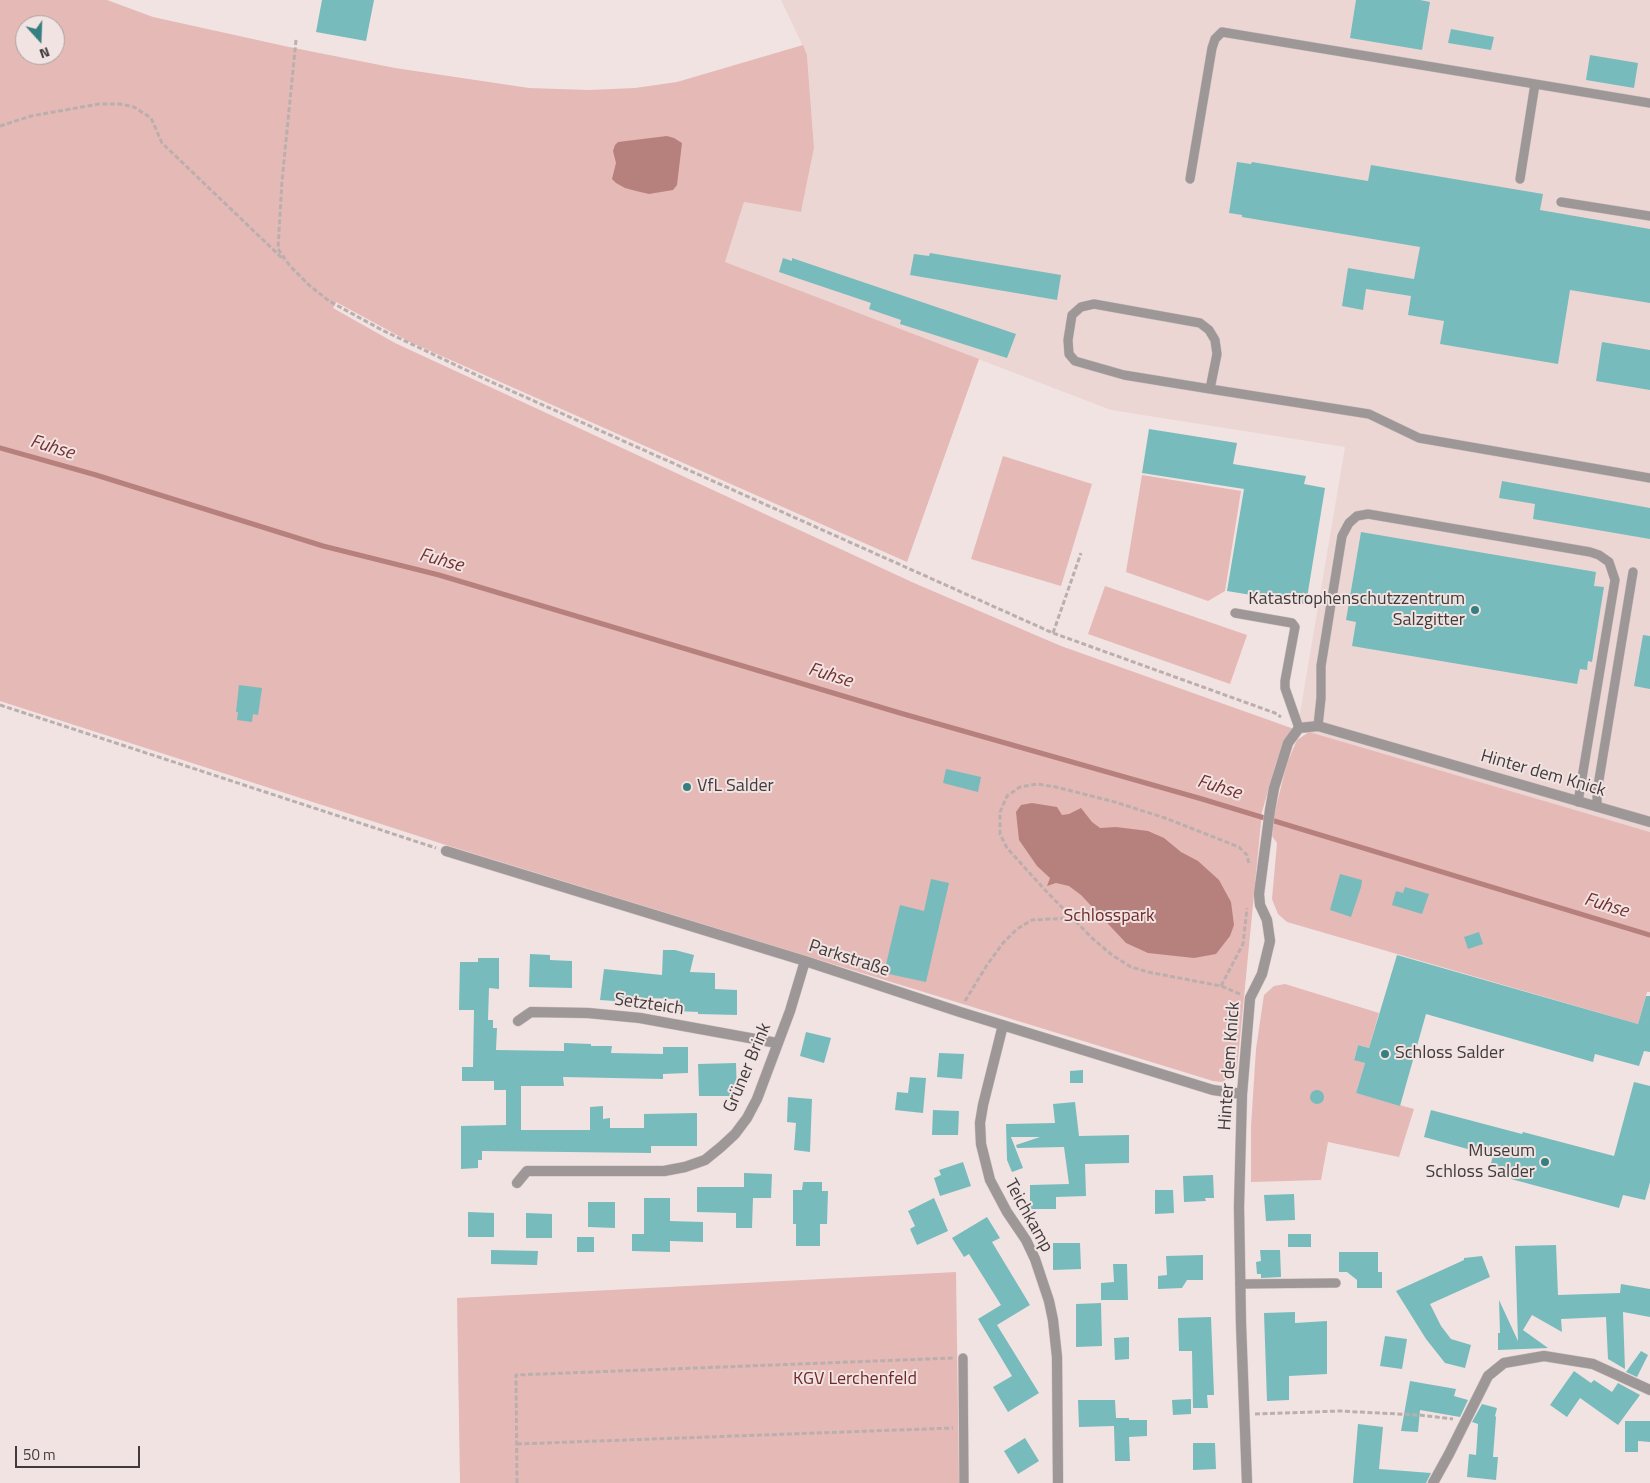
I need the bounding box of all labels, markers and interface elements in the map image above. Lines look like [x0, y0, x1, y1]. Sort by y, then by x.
north arrow [15, 15, 65, 65]
text: N [37, 42, 53, 65]
water label: Fuhse [27, 431, 77, 465]
water label: Fuhse [416, 544, 466, 578]
place label: Katastrophenschutzzentrum Salzgitter [1248, 589, 1465, 632]
marker: Katastrophenschutzzentrum Salzgitter [1469, 604, 1481, 616]
water label: Fuhse [805, 659, 855, 693]
street label: Hinter dem Knick [1478, 746, 1608, 802]
water label: Fuhse [1194, 771, 1244, 805]
place label: VfL Salder [697, 776, 774, 798]
marker: VfL Salder [681, 781, 693, 793]
water label: Fuhse [1581, 889, 1631, 923]
park label: Schlosspark [1063, 906, 1155, 928]
street label: Parkstraße [806, 936, 892, 982]
street label: Setzteich [613, 989, 685, 1021]
street label: Hinter dem Knick [1215, 1001, 1245, 1131]
street label: Grüner Brink [719, 1020, 777, 1116]
place label: Schloss Salder [1395, 1043, 1504, 1065]
marker: Schloss Salder [1379, 1048, 1391, 1060]
place label: Museum Schloss Salder [1426, 1141, 1535, 1184]
marker: Museum Schloss Salder [1539, 1156, 1551, 1168]
street label: Teichkamp [999, 1176, 1057, 1256]
park label: KGV Lerchenfeld [793, 1369, 917, 1391]
scale bar [18, 1436, 142, 1468]
text: 50 m [23, 1443, 56, 1466]

